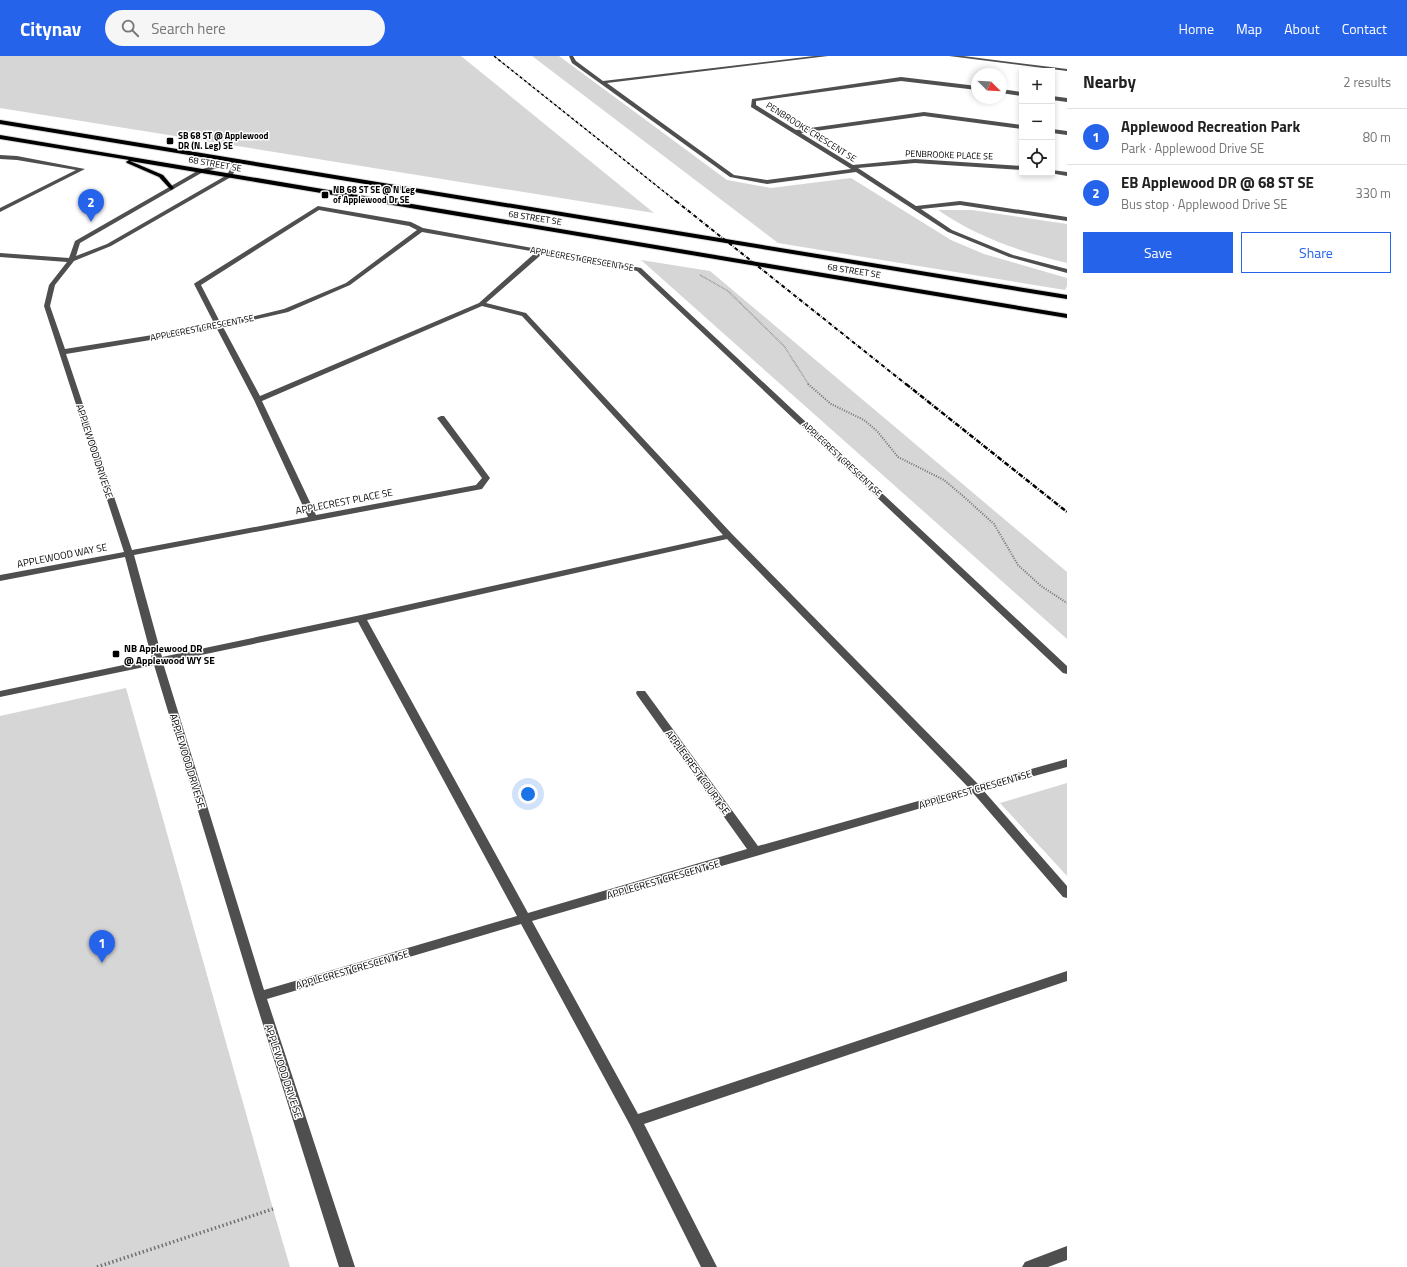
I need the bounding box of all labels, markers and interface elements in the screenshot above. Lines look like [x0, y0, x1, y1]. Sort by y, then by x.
search box [105, 10, 385, 46]
text: Citynav [20, 14, 81, 43]
icon: search [119, 17, 141, 39]
text: Search here [151, 17, 226, 40]
text: Home [1179, 18, 1214, 39]
text: Map [1236, 18, 1262, 39]
text: About [1284, 18, 1320, 39]
text: Contact [1342, 18, 1387, 39]
north arrow [971, 68, 1007, 104]
map controls [1019, 68, 1055, 176]
button: + [1019, 68, 1055, 104]
text: Nearby [1083, 69, 1136, 95]
text: 2 results [1343, 72, 1391, 92]
street label: PENBROOKE CRESCENT SE [764, 98, 859, 165]
button: − [1019, 104, 1055, 140]
text: Applewood Recreation Park [1121, 115, 1300, 138]
text: 1 [1092, 127, 1100, 147]
text: 80 m [1363, 127, 1391, 147]
place label: SB 68 ST @ Applewood DR (N. Leg) SE [178, 129, 269, 152]
marker: SB 68 ST @ Applewood DR (N. Leg) SE [165, 136, 175, 146]
text: Park · Applewood Drive SE [1121, 138, 1264, 158]
button: locate [1019, 140, 1055, 176]
street label: PENBROOKE PLACE SE [905, 146, 993, 163]
street label: 68 STREET SE [187, 152, 243, 175]
text: EB Applewood DR @ 68 ST SE [1121, 171, 1314, 194]
place label: NB 68 ST SE @ N Leg of Applewood Dr SE [333, 183, 415, 206]
text: 2 [1092, 183, 1100, 203]
text: 330 m [1355, 183, 1391, 203]
pin: 2 [78, 189, 104, 222]
marker: NB 68 ST SE @ N Leg of Applewood Dr SE [320, 190, 330, 200]
text: Bus stop · Applewood Drive SE [1121, 194, 1287, 214]
street label: 68 STREET SE [508, 207, 563, 228]
button: Save [1083, 232, 1233, 273]
button: Share [1241, 232, 1391, 273]
street label: APPLECREST CRESCENT SE [529, 243, 635, 274]
street label: 68 STREET SE [827, 260, 882, 281]
street label: APPLECREST CRESCENT SE [149, 311, 255, 344]
street label: APPLEWOOD DRIVE SE [72, 402, 117, 501]
street label: APPLECREST CRESCENT SE [800, 418, 885, 499]
street label: APPLECREST PLACE SE [294, 485, 394, 518]
street label: APPLEWOOD WAY SE [16, 539, 109, 572]
place label: NB Applewood DR @ Applewood WY SE [124, 641, 215, 668]
marker: NB Applewood DR @ Applewood WY SE [111, 649, 121, 659]
street label: APPLEWOOD DRIVE SE [166, 712, 209, 811]
street label: APPLECREST COURT SE [662, 727, 734, 818]
street label: APPLECREST CRESCENT SE [917, 766, 1034, 813]
your location [518, 784, 538, 804]
street label: APPLECREST CRESCENT SE [605, 856, 722, 903]
pin: 1 [89, 930, 115, 963]
street label: APPLECREST CRESCENT SE [294, 946, 411, 993]
street label: APPLEWOOD DRIVE SE [261, 1022, 306, 1121]

